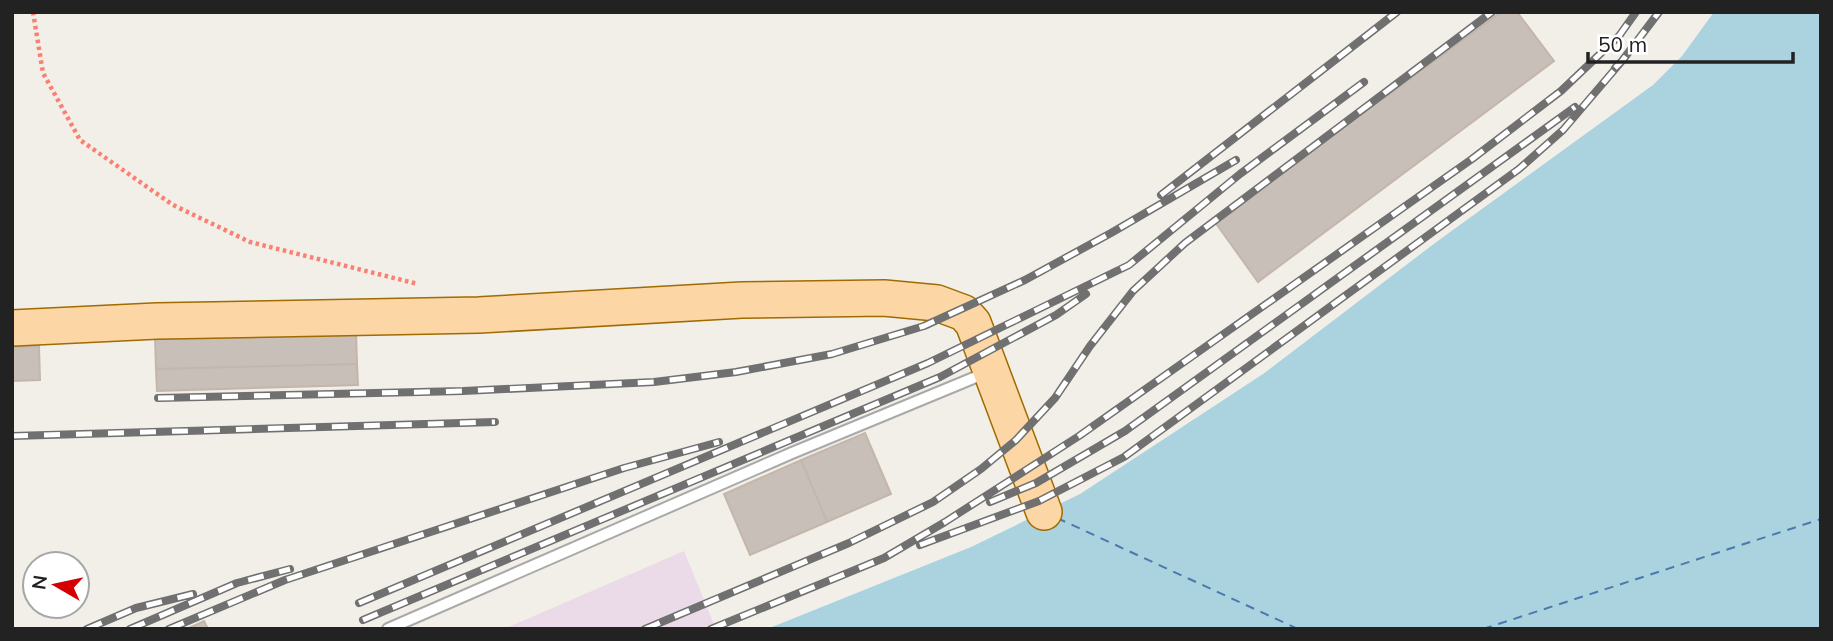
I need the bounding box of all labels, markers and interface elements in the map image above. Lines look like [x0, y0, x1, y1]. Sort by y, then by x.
scale bar [1588, 21, 1793, 65]
text: 50 m [1598, 31, 1647, 57]
north arrow [21, 550, 91, 620]
text: N [26, 573, 52, 591]

